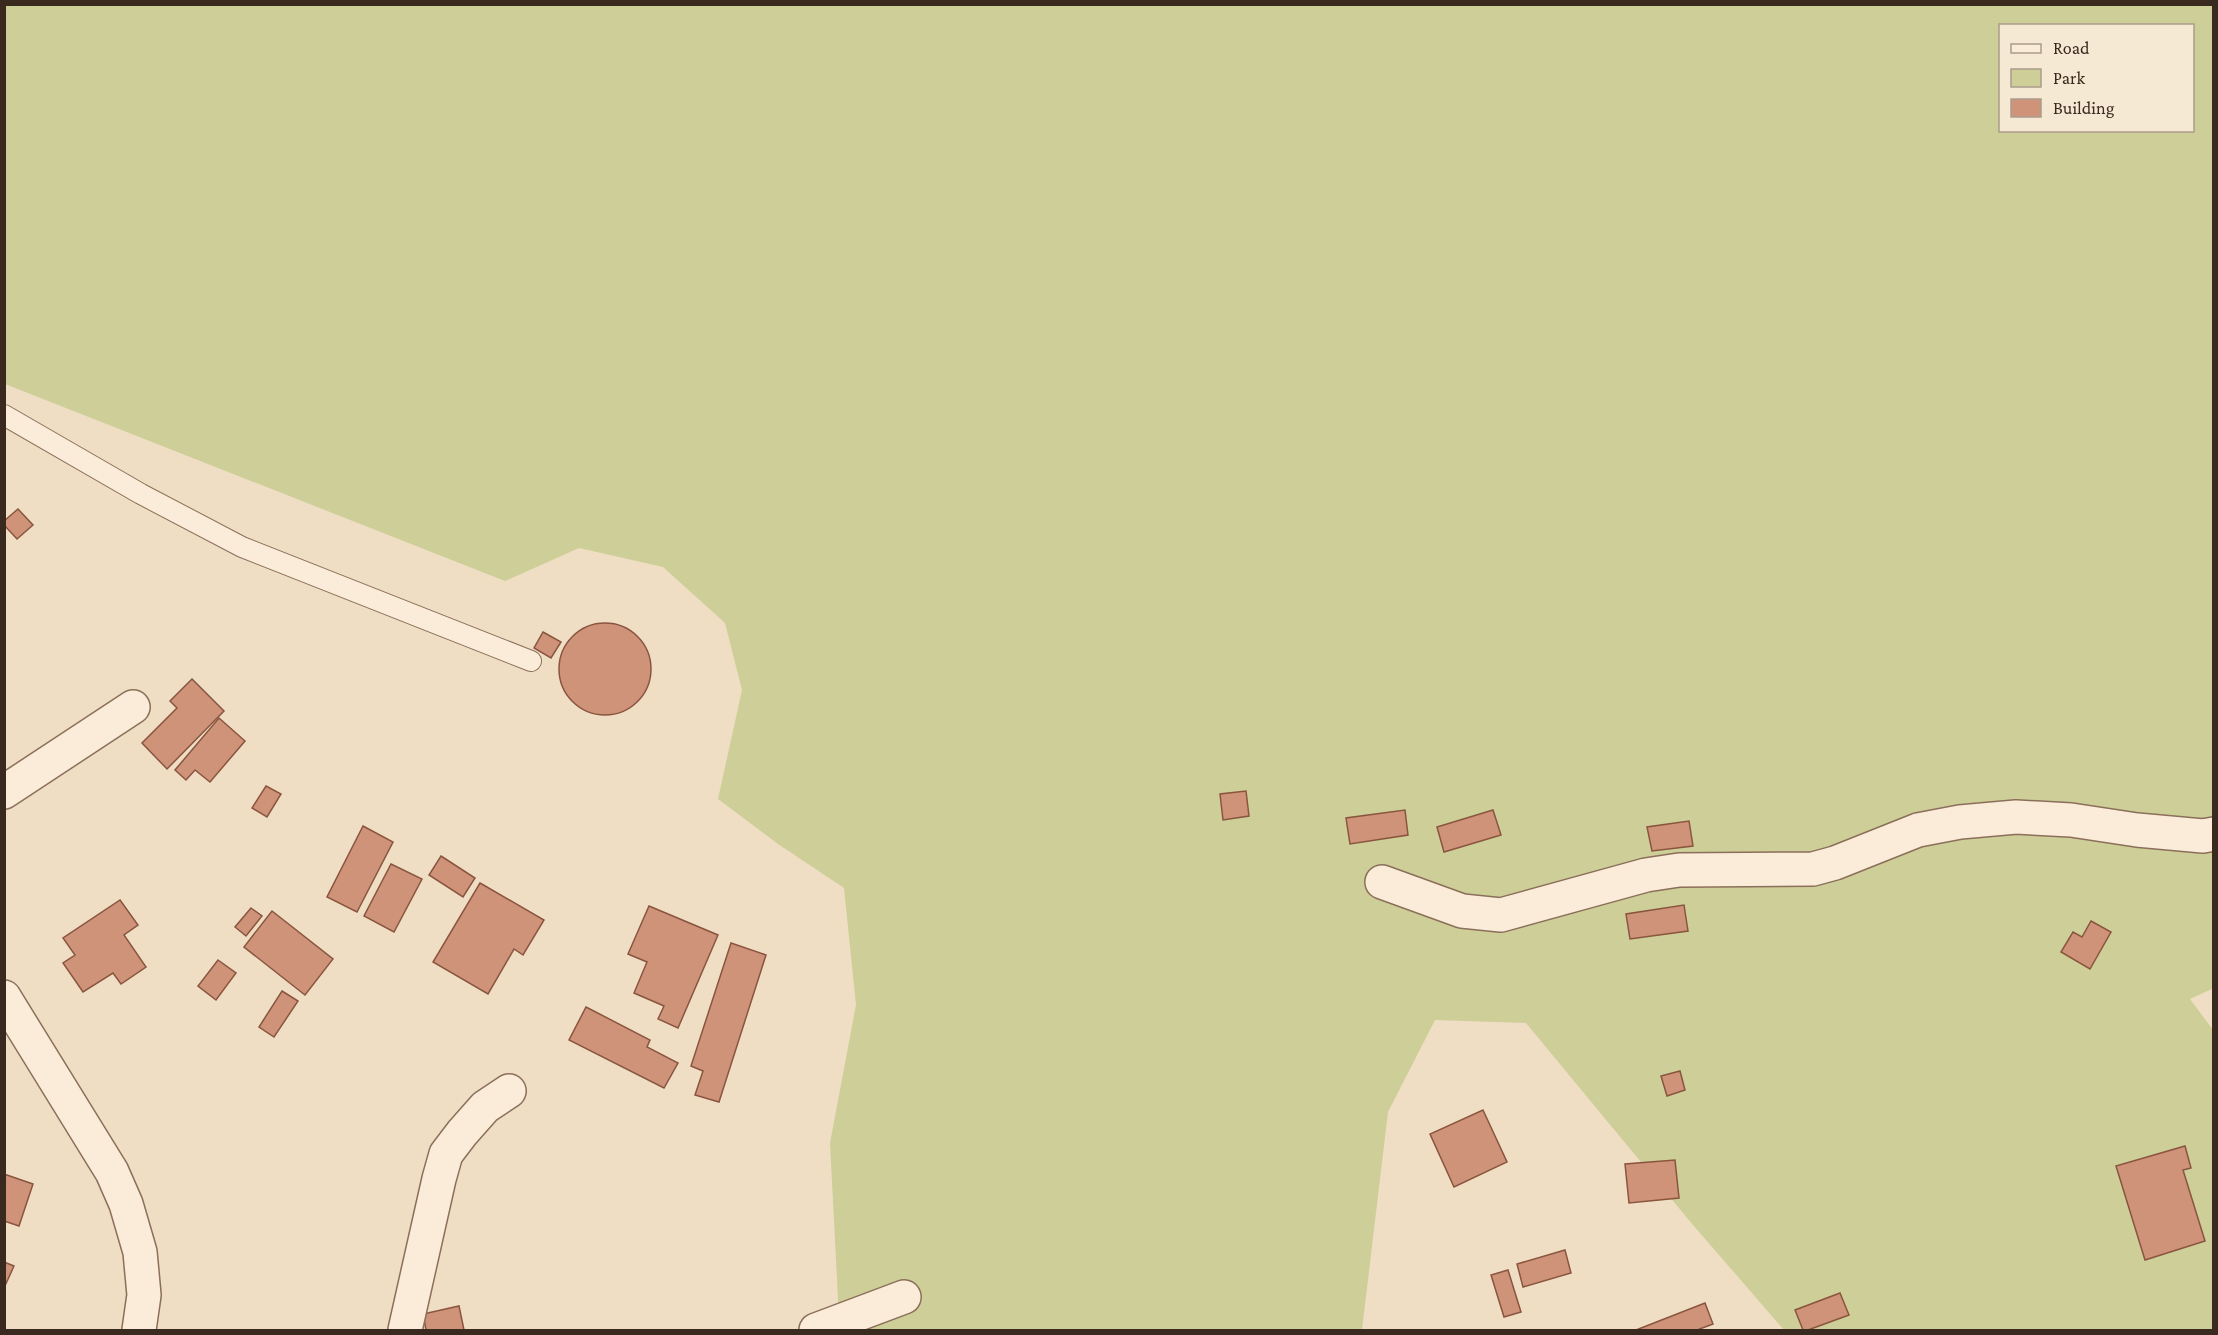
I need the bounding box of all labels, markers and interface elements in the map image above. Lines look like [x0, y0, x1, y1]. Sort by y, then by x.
legend [1999, 24, 2194, 132]
text: Road [2053, 38, 2090, 58]
text: Park [2053, 68, 2085, 88]
text: Building [2053, 98, 2115, 118]

